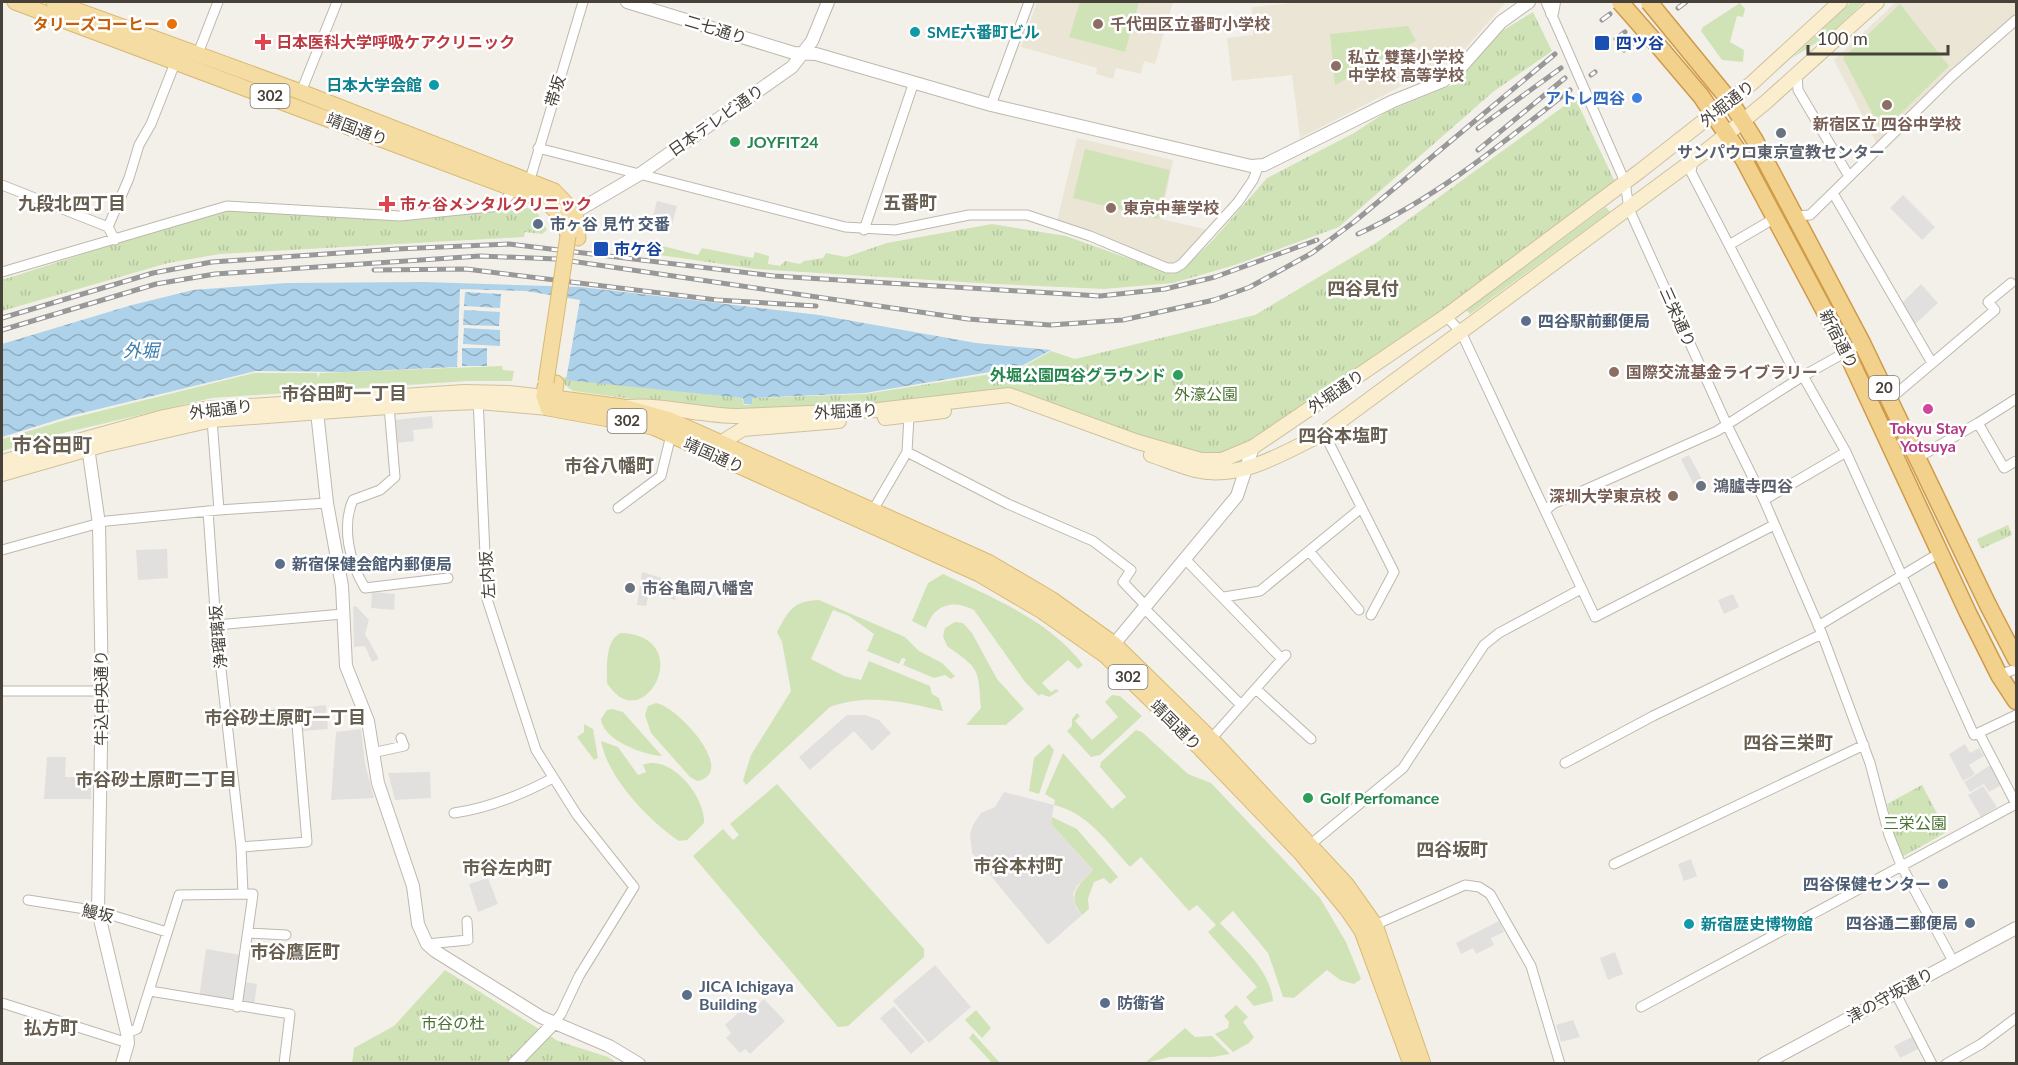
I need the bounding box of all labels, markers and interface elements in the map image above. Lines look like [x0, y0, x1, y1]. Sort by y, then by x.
street label: 二七通り [683, 10, 750, 47]
place label: タリーズコーヒー [33, 14, 160, 33]
place label: 千代田区立番町小学校 [1110, 14, 1270, 33]
marker: タリーズコーヒー [165, 17, 179, 31]
marker: 千代田区立番町小学校 [1091, 17, 1105, 31]
scale bar [1808, 18, 1948, 56]
place label: SME六番町ビル [927, 22, 1040, 41]
marker: SME六番町ビル [908, 25, 922, 39]
text: 100 m [1817, 27, 1868, 49]
place label: 日本医科大学呼吸ケアクリニック [276, 32, 515, 51]
marker: 日本医科大学呼吸ケアクリニック [254, 33, 272, 51]
place label: 四ツ谷 [1616, 33, 1664, 52]
marker: 四ツ谷 [1593, 34, 1611, 52]
place label: 私立 雙葉小学校 中学校 高等学校 [1348, 47, 1464, 84]
marker: 私立 雙葉小学校 中学校 高等学校 [1329, 59, 1343, 73]
street label: 帯坂 [541, 73, 568, 109]
place label: 日本大学会館 [326, 75, 422, 94]
street label: 外堀通り [1696, 75, 1758, 130]
marker: 日本大学会館 [427, 78, 441, 92]
street label: 日本テレビ通り [664, 80, 767, 159]
road number: 302 [250, 84, 290, 108]
place label: アトレ四谷 [1545, 88, 1625, 107]
marker: アトレ四谷 [1630, 91, 1644, 105]
marker: 新宿区立 四谷中学校 [1880, 98, 1894, 112]
street label: 靖国通り [324, 108, 390, 149]
place label: 新宿区立 四谷中学校 [1813, 114, 1961, 133]
marker: サンパウロ東京宣教センター [1774, 126, 1788, 140]
place label: JOYFIT24 [747, 132, 818, 151]
marker: JOYFIT24 [728, 135, 742, 149]
place label: サンパウロ東京宣教センター [1677, 142, 1885, 161]
district label: 五番町 [883, 191, 937, 213]
district label: 九段北四丁目 [18, 192, 126, 214]
place label: 市ヶ谷メンタルクリニック [400, 194, 592, 213]
marker: 市ヶ谷メンタルクリニック [378, 195, 396, 213]
place label: 東京中華学校 [1123, 198, 1219, 217]
marker: 東京中華学校 [1104, 201, 1118, 215]
place label: 市ヶ谷 見竹 交番 [550, 214, 670, 233]
marker: 市ヶ谷 見竹 交番 [531, 217, 545, 231]
place label: 市ケ谷 [614, 239, 662, 258]
marker: 市ケ谷 [592, 240, 610, 258]
district label: 四谷見付 [1327, 277, 1399, 299]
street label: 三栄通り [1657, 284, 1700, 350]
street label: 新宿通り [1816, 306, 1862, 372]
place label: 四谷駅前郵便局 [1538, 311, 1650, 330]
marker: 四谷駅前郵便局 [1519, 314, 1533, 328]
water label: 外堀 [123, 339, 162, 361]
place label: 国際交流基金ライブラリー [1626, 362, 1818, 381]
place label: 外堀公園四谷グラウンド [990, 365, 1166, 384]
street label: 外堀通り [1304, 365, 1368, 416]
marker: 国際交流基金ライブラリー [1607, 365, 1621, 379]
marker: 外堀公園四谷グラウンド [1171, 368, 1185, 382]
road number: 20 [1869, 376, 1899, 400]
district label: 市谷田町一丁目 [281, 382, 407, 404]
park label: 外濠公園 [1174, 384, 1238, 403]
street label: 外堀通り [188, 395, 254, 422]
street label: 外堀通り [814, 399, 878, 422]
marker: Tokyu Stay Yotsuya [1921, 402, 1935, 416]
road number: 302 [608, 409, 646, 433]
place label: Tokyu Stay Yotsuya [1889, 418, 1967, 455]
district label: 四谷本塩町 [1298, 424, 1388, 446]
district label: 市谷田町 [12, 432, 92, 456]
street label: 靖国通り [681, 433, 747, 476]
district label: 市谷八幡町 [564, 454, 654, 476]
place label: 鴻臚寺四谷 [1713, 476, 1793, 495]
marker: 鴻臚寺四谷 [1694, 479, 1708, 493]
place label: 深圳大学東京校 [1549, 486, 1661, 505]
marker: 深圳大学東京校 [1666, 489, 1680, 503]
street label: 左内坂 [475, 550, 498, 600]
place label: 新宿保健会館内郵便局 [292, 554, 452, 573]
marker: 新宿保健会館内郵便局 [273, 557, 287, 571]
place label: 市谷亀岡八幡宮 [642, 578, 754, 597]
marker: 市谷亀岡八幡宮 [623, 581, 637, 595]
street label: 浄瑠璃坂 [205, 604, 230, 670]
street label: 牛込中央通り [91, 650, 110, 746]
road number: 302 [1108, 665, 1148, 689]
street label: 靖国通り [1147, 695, 1206, 754]
district label: 市谷砂土原町一丁目 [204, 706, 366, 728]
district label: 四谷三栄町 [1743, 731, 1833, 753]
district label: 市谷砂土原町二丁目 [75, 768, 237, 790]
place label: Golf Perfomance [1320, 788, 1440, 807]
marker: Golf Perfomance [1301, 791, 1315, 805]
park label: 三栄公園 [1883, 813, 1947, 832]
district label: 四谷坂町 [1416, 838, 1488, 860]
district label: 市谷本村町 [973, 854, 1063, 876]
district label: 市谷左内町 [462, 856, 552, 878]
place label: 四谷保健センター [1803, 874, 1931, 893]
marker: 四谷保健センター [1936, 877, 1950, 891]
street label: 鰻坂 [80, 900, 116, 925]
place label: 四谷通二郵便局 [1846, 913, 1958, 932]
place label: 新宿歴史博物館 [1701, 914, 1813, 933]
marker: 四谷通二郵便局 [1963, 916, 1977, 930]
marker: 新宿歴史博物館 [1682, 917, 1696, 931]
district label: 市谷鷹匠町 [250, 940, 340, 962]
street label: 津の守坂通り [1843, 963, 1936, 1026]
place label: JICA Ichigaya Building [699, 976, 794, 1013]
marker: JICA Ichigaya Building [680, 988, 694, 1002]
place label: 防衛省 [1117, 993, 1165, 1012]
marker: 防衛省 [1098, 996, 1112, 1010]
park label: 市谷の杜 [421, 1013, 485, 1032]
district label: 払方町 [24, 1016, 78, 1038]

